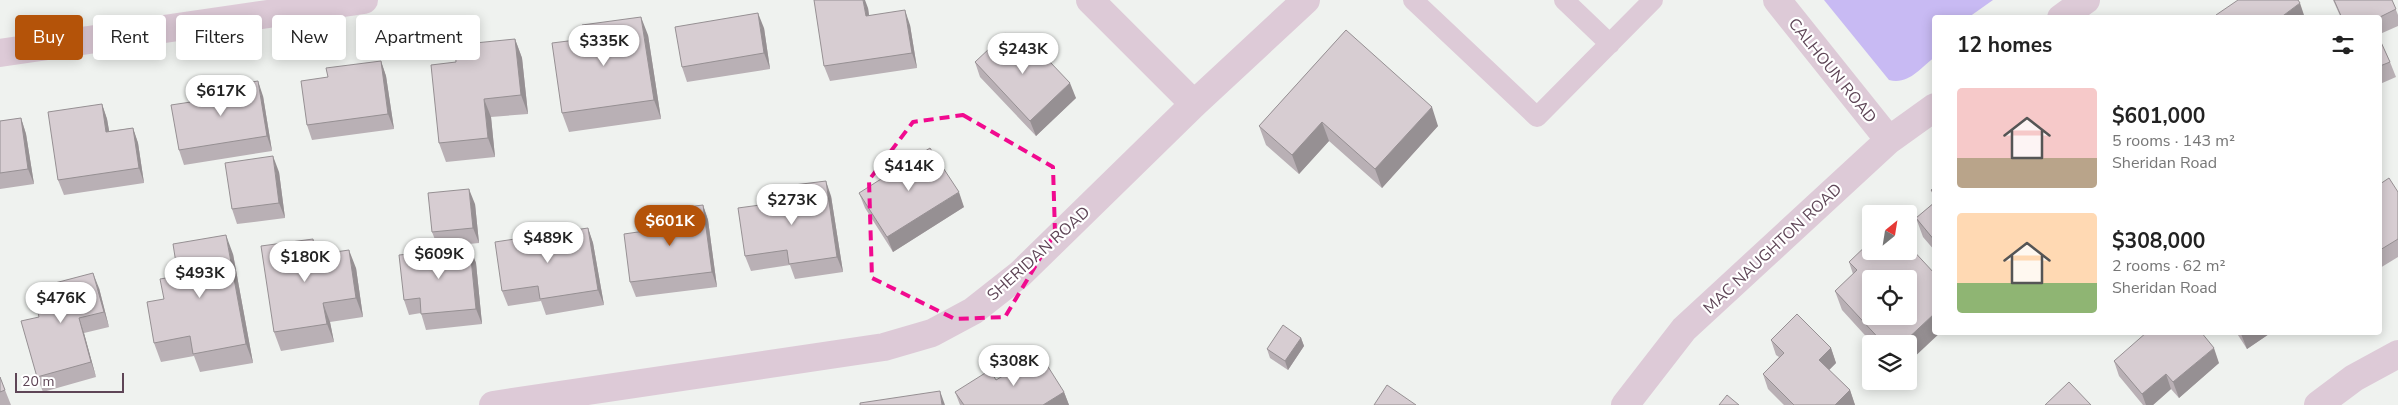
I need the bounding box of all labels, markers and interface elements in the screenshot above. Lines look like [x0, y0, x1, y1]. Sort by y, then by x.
street label: CALHOUN ROAD [1783, 14, 1881, 128]
chip: Buy [15, 15, 83, 60]
chip: Rent [93, 15, 166, 60]
chip: Filters [176, 15, 262, 60]
chip: New [272, 15, 346, 60]
chip: Apartment [356, 15, 480, 60]
pin: $335K [569, 24, 639, 67]
text: $335K [579, 30, 629, 52]
text: 12 homes [1957, 31, 2052, 59]
icon: filters [2329, 31, 2357, 59]
pin: $243K [988, 32, 1058, 75]
text: $243K [998, 38, 1048, 60]
pin: $617K [186, 74, 256, 117]
text: $617K [196, 80, 246, 102]
text: $601,000 [2112, 102, 2205, 130]
icon: home [1997, 108, 2057, 168]
text: 5 rooms · 143 m² [2112, 130, 2235, 152]
pin: $414K [874, 150, 944, 192]
text: Sheridan Road [2112, 152, 2217, 174]
text: $414K [884, 155, 934, 177]
street label: MAC NAUGHTON ROAD [1699, 179, 1847, 319]
pin: $273K [757, 184, 827, 226]
text: $273K [767, 189, 817, 211]
street label: SHERIDAN ROAD [982, 202, 1095, 306]
pin: $601K [635, 204, 705, 247]
north arrow [1862, 205, 1918, 260]
map controls [1862, 205, 1917, 390]
text: $601K [645, 210, 695, 232]
pin: $489K [513, 222, 583, 264]
text: $489K [523, 227, 573, 249]
text: $308,000 [2112, 227, 2205, 255]
icon: home [1997, 233, 2057, 293]
pin: $609K [404, 238, 474, 280]
pin: $180K [270, 240, 340, 283]
text: $609K [414, 243, 464, 265]
text: $180K [280, 246, 330, 268]
text: 2 rooms · 62 m² [2112, 255, 2225, 277]
pin: $493K [165, 256, 235, 299]
text: $493K [175, 262, 225, 284]
button: locate [1862, 270, 1917, 325]
text: Sheridan Road [2112, 277, 2217, 299]
pin: $476K [26, 282, 96, 324]
text: $476K [36, 287, 86, 309]
button: layers [1862, 335, 1917, 390]
pin: $308K [979, 344, 1049, 387]
text: $308K [989, 350, 1039, 372]
scale bar [15, 370, 124, 393]
text: 20 m [22, 372, 54, 391]

